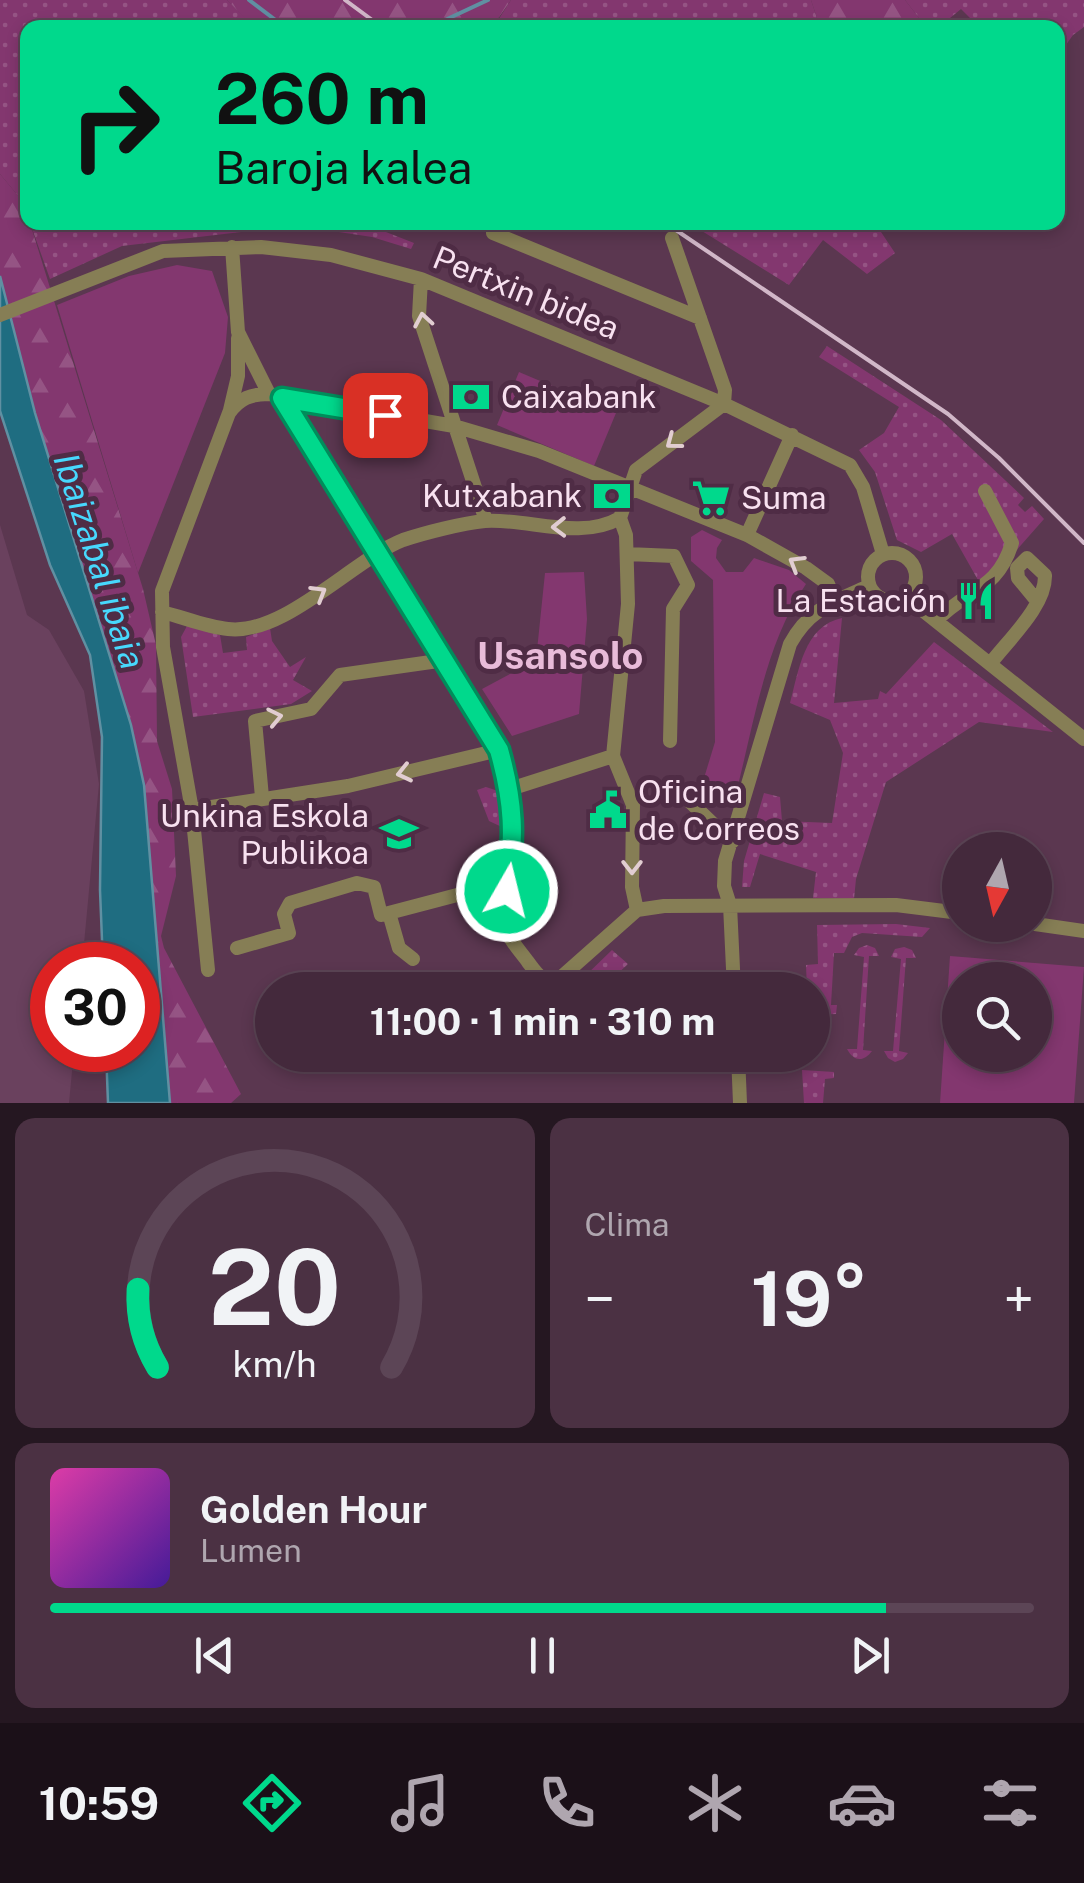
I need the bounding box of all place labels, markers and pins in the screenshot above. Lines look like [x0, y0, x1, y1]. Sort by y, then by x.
pin [343, 373, 428, 458]
bank icon: Caixabank [450, 376, 492, 418]
place label: Caixabank [501, 378, 657, 415]
bank icon: Kutxabank [591, 475, 633, 517]
place label: Kutxabank [422, 477, 582, 514]
supermarket icon: Suma [690, 477, 732, 519]
place label: Suma [741, 479, 827, 516]
restaurant icon: La Estación [955, 580, 997, 622]
place label: La Estación [776, 582, 946, 619]
place label: Oficina de Correos [638, 773, 800, 847]
public building icon: Oficina de Correos [587, 789, 629, 831]
place label: Unkina Eskola Publikoa [160, 797, 369, 871]
school or university icon: Unkina Eskola Publikoa [378, 813, 420, 855]

